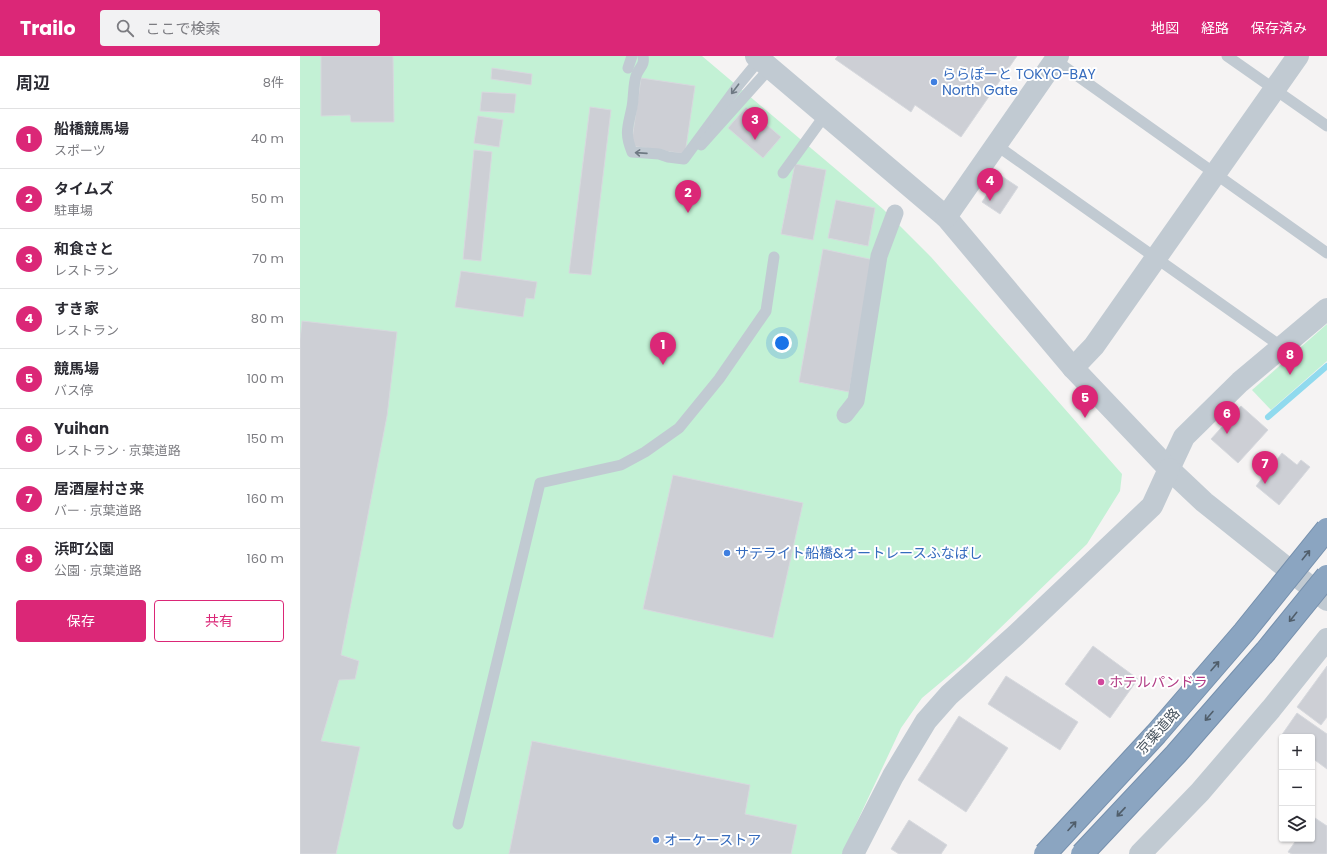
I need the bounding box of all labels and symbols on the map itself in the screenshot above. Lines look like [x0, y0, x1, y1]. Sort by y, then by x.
place label: ららぽーと TOKYO−BAY North Gate [942, 64, 1096, 100]
marker: ららぽーと TOKYO−BAY North Gate [929, 77, 939, 87]
one-way arrow [731, 83, 739, 94]
pin: 3 [742, 107, 768, 140]
one-way arrow [635, 149, 648, 156]
pin: 4 [977, 168, 1003, 201]
pin: 2 [675, 180, 701, 213]
pin: 1 [650, 332, 676, 365]
your location [772, 333, 792, 353]
pin: 8 [1277, 342, 1303, 375]
pin: 5 [1072, 385, 1098, 418]
pin: 6 [1214, 401, 1240, 434]
pin: 7 [1252, 451, 1278, 484]
place label: サテライト船橋&オートレースふなばし [735, 543, 983, 563]
marker: サテライト船橋&オートレースふなばし [722, 548, 732, 558]
one-way arrow [1302, 549, 1310, 560]
one-way arrow [1289, 612, 1298, 623]
one-way arrow [1210, 661, 1219, 671]
place label: ホテルパンドラ [1109, 672, 1208, 692]
marker: ホテルパンドラ [1096, 677, 1106, 687]
street label: 京葉道路 [1132, 704, 1184, 758]
one-way arrow [1204, 711, 1213, 721]
one-way arrow [1116, 807, 1126, 817]
one-way arrow [1067, 821, 1077, 831]
place label: オーケーストア [664, 830, 761, 850]
marker: オーケーストア [651, 835, 661, 845]

